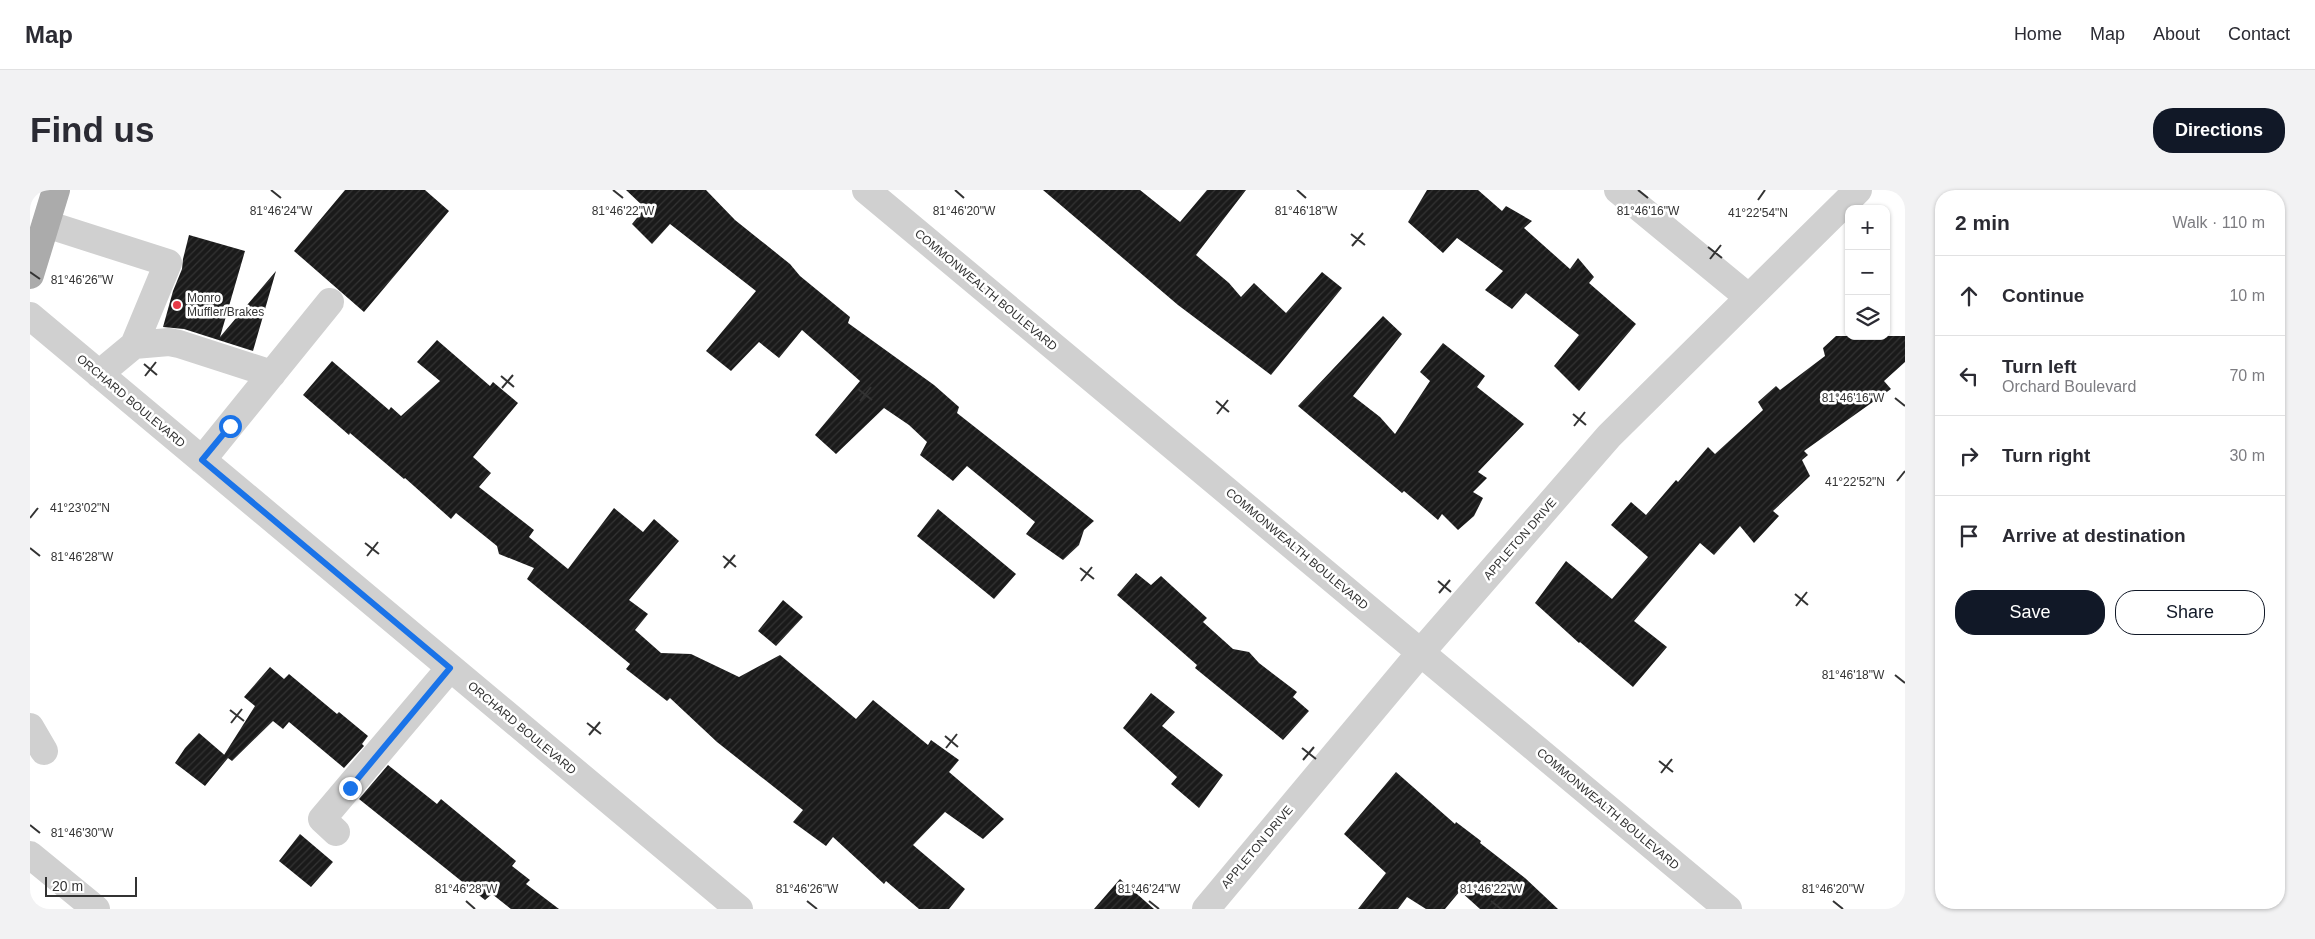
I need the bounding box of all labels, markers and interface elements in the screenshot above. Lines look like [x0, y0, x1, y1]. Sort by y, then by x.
text: Map [25, 21, 73, 48]
text: Home [2014, 24, 2062, 44]
text: Map [2090, 24, 2125, 44]
text: About [2153, 24, 2200, 44]
text: Contact [2228, 24, 2290, 44]
button: Directions [2153, 108, 2285, 153]
text: Find us [30, 110, 154, 149]
text: 81°46'24"W [250, 204, 313, 218]
text: 81°46'22"W [592, 204, 655, 218]
text: 81°46'20"W [933, 204, 996, 218]
text: 81°46'18"W [1275, 204, 1338, 218]
text: 81°46'16"W [1617, 204, 1680, 218]
map controls [1845, 205, 1890, 340]
button: + [1845, 205, 1890, 250]
text: 41°22'54"N [1728, 206, 1788, 220]
text: 2 min [1955, 211, 2010, 234]
text: Walk · 110 m [2173, 214, 2265, 231]
street label: COMMONWEALTH BOULEVARD [912, 226, 1060, 354]
button: − [1845, 250, 1890, 295]
text: 81°46'26"W [51, 273, 114, 287]
icon: ahead [1955, 282, 1983, 310]
text: Continue [2002, 285, 2084, 306]
text: 10 m [2229, 287, 2265, 304]
place label: Monro Muffler/Brakes [187, 291, 264, 319]
button: layers [1845, 295, 1890, 340]
marker: Monro Muffler/Brakes [171, 299, 183, 311]
street label: ORCHARD BOULEVARD [74, 352, 188, 451]
text: Turn left [2002, 356, 2077, 377]
icon: left [1955, 362, 1983, 390]
text: 70 m [2229, 367, 2265, 384]
text: Orchard Boulevard [2002, 378, 2136, 395]
text: 81°46'16"W [1822, 391, 1885, 405]
route start [219, 415, 242, 438]
icon: right [1955, 442, 1983, 470]
text: Turn right [2002, 445, 2090, 466]
text: 30 m [2229, 447, 2265, 464]
text: 41°22'52"N [1825, 475, 1885, 489]
street label: COMMONWEALTH BOULEVARD [1223, 485, 1371, 613]
street label: APPLETON DRIVE [1481, 495, 1559, 583]
text: 41°23'02"N [50, 501, 110, 515]
icon: arrive [1955, 522, 1983, 550]
text: Arrive at destination [2002, 525, 2186, 546]
text: 81°46'28"W [51, 550, 114, 564]
button: Save [1955, 590, 2105, 635]
button: Share [2115, 590, 2265, 635]
text: 81°46'18"W [1822, 668, 1885, 682]
street label: ORCHARD BOULEVARD [465, 679, 579, 778]
street label: COMMONWEALTH BOULEVARD [1534, 745, 1682, 873]
route end [339, 777, 362, 800]
street label: APPLETON DRIVE [1218, 803, 1296, 891]
text: 81°46'30"W [51, 826, 114, 840]
scale bar [45, 874, 138, 897]
text: 20 m [52, 878, 83, 894]
text: 81°46'28"W [435, 882, 498, 896]
text: 81°46'26"W [776, 882, 839, 896]
text: 81°46'24"W [1118, 882, 1181, 896]
text: 81°46'22"W [1460, 882, 1523, 896]
text: 81°46'20"W [1802, 882, 1865, 896]

